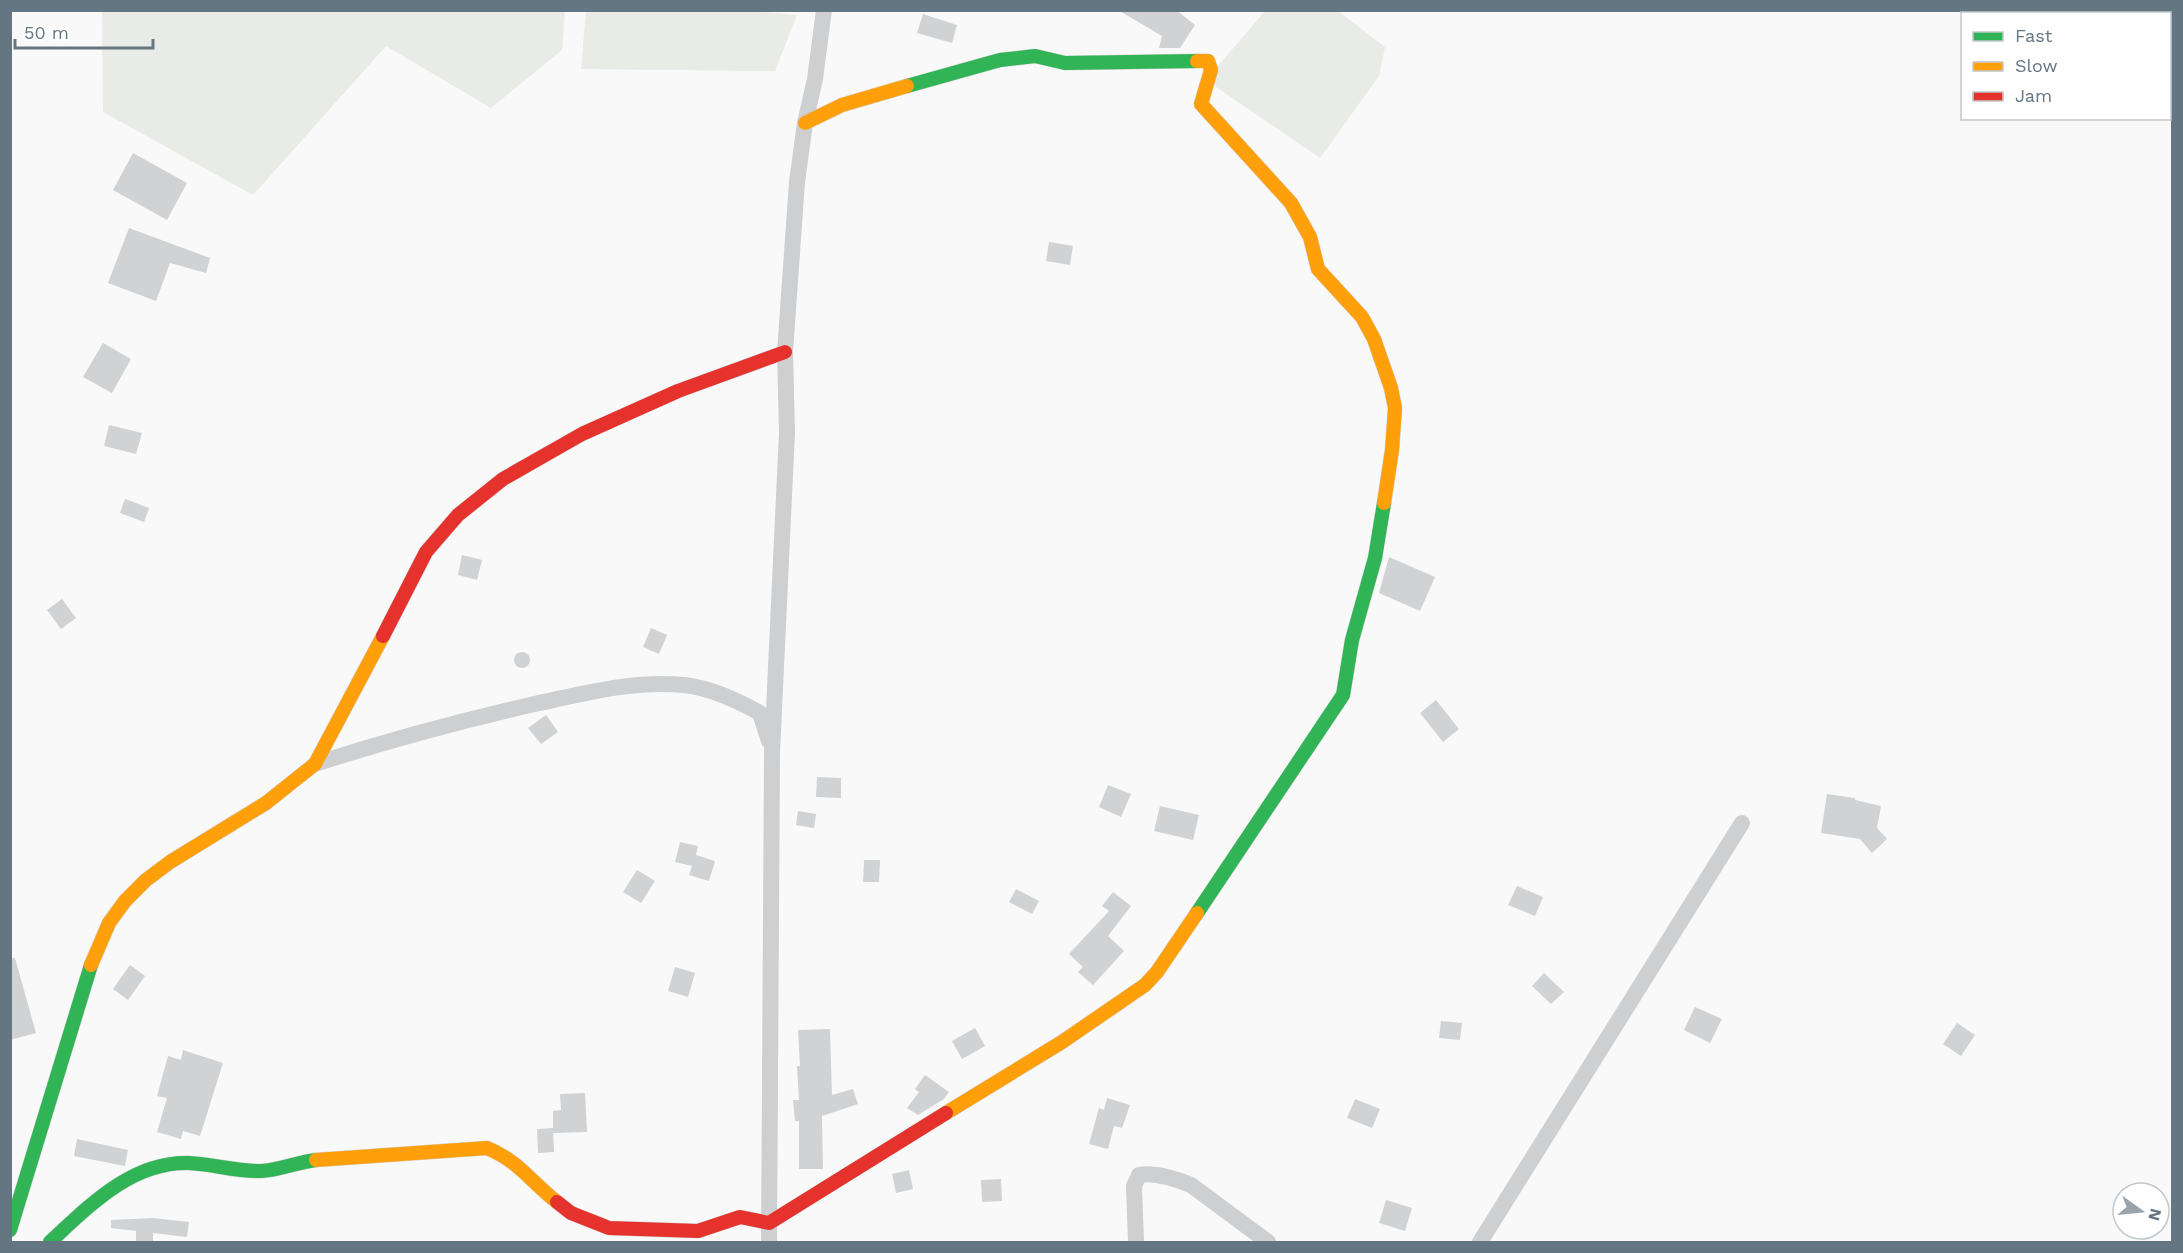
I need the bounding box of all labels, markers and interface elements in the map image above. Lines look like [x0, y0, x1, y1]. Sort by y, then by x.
scale bar [15, 12, 153, 50]
legend [1961, 12, 2171, 120]
text: 50 m [24, 22, 69, 43]
text: Fast [2015, 25, 2053, 46]
text: Slow [2015, 55, 2058, 76]
text: Jam [2015, 85, 2052, 106]
north arrow [2111, 1181, 2171, 1241]
text: N [2144, 1207, 2166, 1223]

